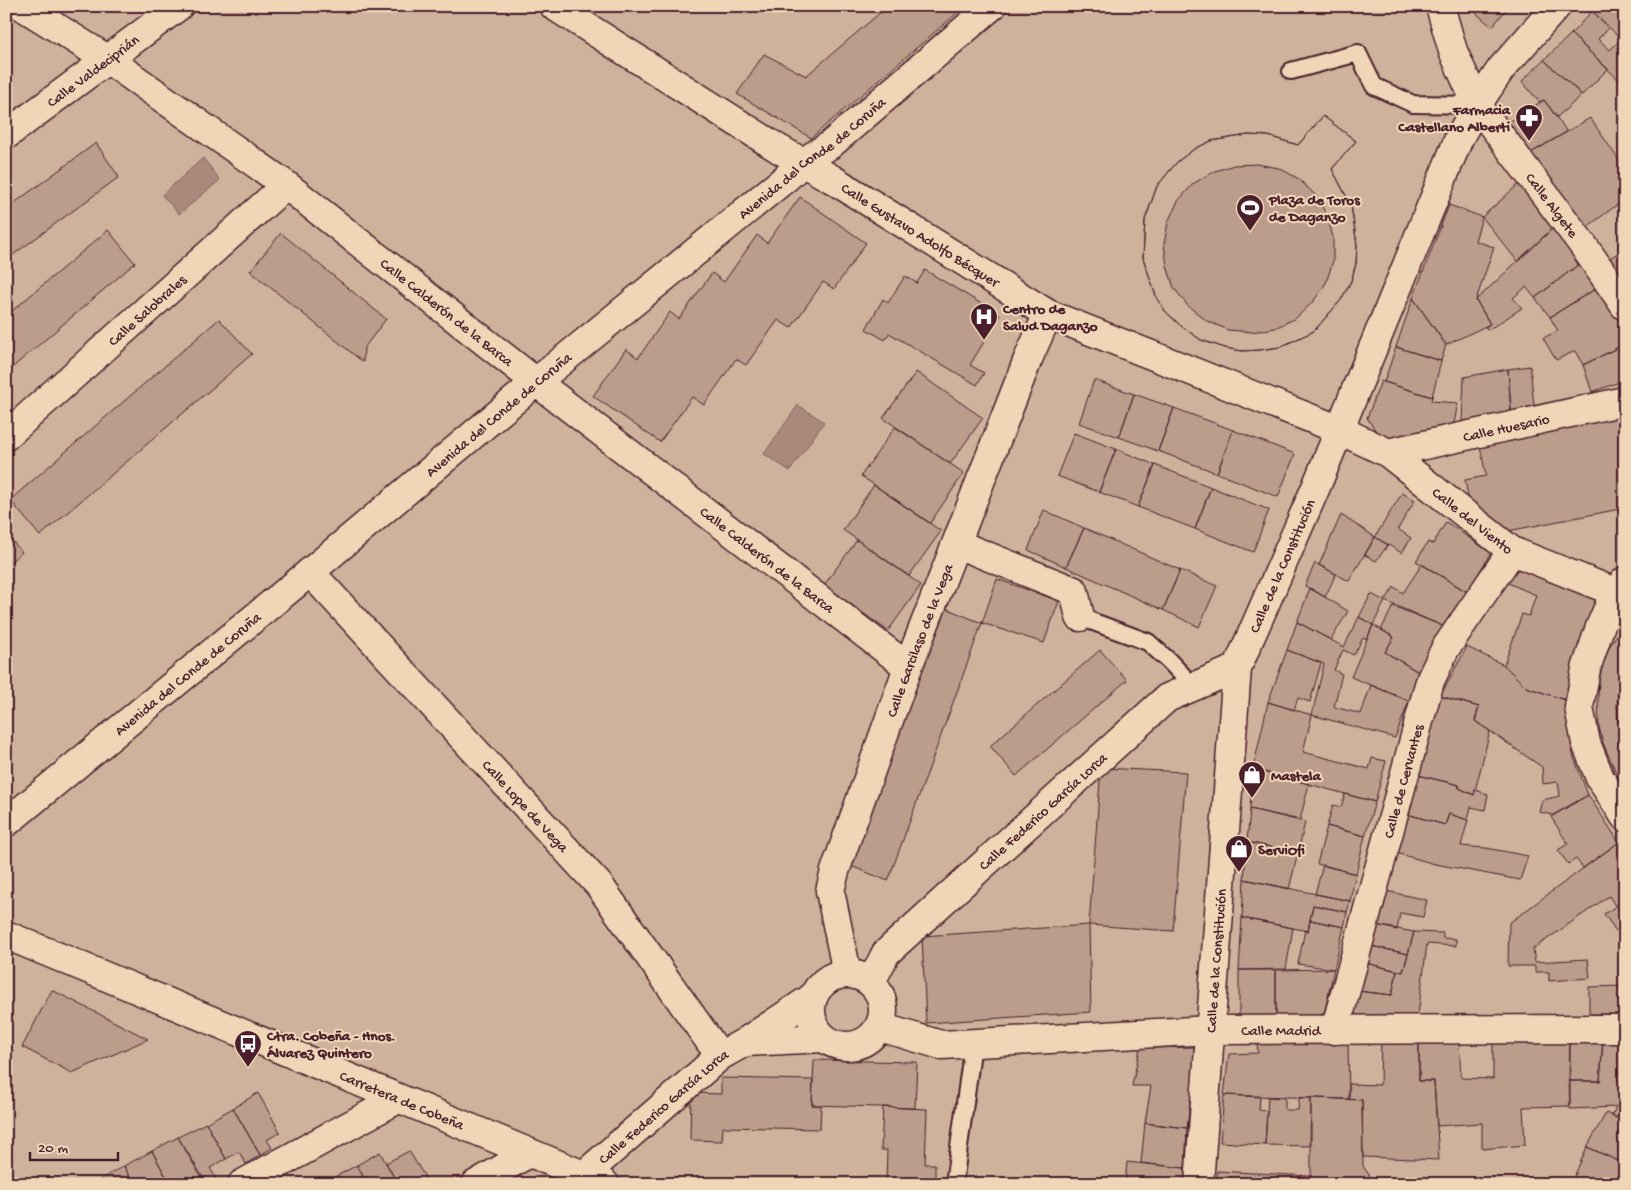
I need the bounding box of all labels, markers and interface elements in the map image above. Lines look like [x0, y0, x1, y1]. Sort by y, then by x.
street label: Calle Valdeciprián [44, 32, 144, 112]
street label: Avenida del Conde de Coruña [735, 94, 891, 224]
place label: Farmacia Castellano Alberti [1397, 102, 1511, 137]
pharmacy icon: Farmacia Castellano Alberti [1514, 103, 1544, 142]
street label: Calle Algete [1521, 170, 1581, 242]
street label: Calle Gustavo Adolfo Bécquer [837, 180, 1003, 293]
place label: Plaza de Toros de Daganzo [1268, 192, 1361, 227]
sports icon: Plaza de Toros de Daganzo [1235, 193, 1265, 232]
street label: Calle Calderón de la Barca [376, 255, 516, 372]
street label: Calle Salobrales [105, 271, 191, 351]
place label: Centro de Salud Daganzo [1002, 301, 1098, 336]
hospital icon: Centro de Salud Daganzo [969, 302, 999, 341]
street label: Avenida del Conde de Coruña [423, 349, 577, 482]
street label: Calle Huesario [1462, 411, 1552, 447]
street label: Calle del Viento [1428, 484, 1516, 559]
street label: Calle de la Constitución [1246, 497, 1321, 636]
street label: Calle Calderón de la Barca [695, 504, 838, 619]
street label: Calle Garcilaso de la Vega [884, 561, 959, 720]
street label: Avenida del Conde de Coruña [112, 609, 266, 741]
street label: Calle de Cervantes [1381, 722, 1429, 840]
street label: Calle Federico García Lorca [976, 749, 1112, 875]
street label: Calle Lope de Vega [477, 757, 572, 857]
shop icon: Mastela [1237, 760, 1267, 799]
place label: Mastela [1271, 768, 1321, 786]
shop icon: ServiOfi [1224, 834, 1254, 873]
place label: ServiOfi [1258, 842, 1305, 860]
street label: Calle de la Constitución [1203, 888, 1232, 1033]
street label: Calle Madrid [1241, 1023, 1322, 1041]
place label: Ctra. Cobeña - Hnos. Álvarez Quintero [266, 1028, 396, 1063]
bus stop icon: Ctra. Cobeña - Hnos. Álvarez Quintero [233, 1029, 263, 1068]
street label: Calle Federico García Lorca [596, 1046, 733, 1169]
street label: Carretera de Cobeña [336, 1068, 467, 1136]
scale bar [30, 1130, 118, 1162]
text: 20 m [38, 1140, 68, 1158]

